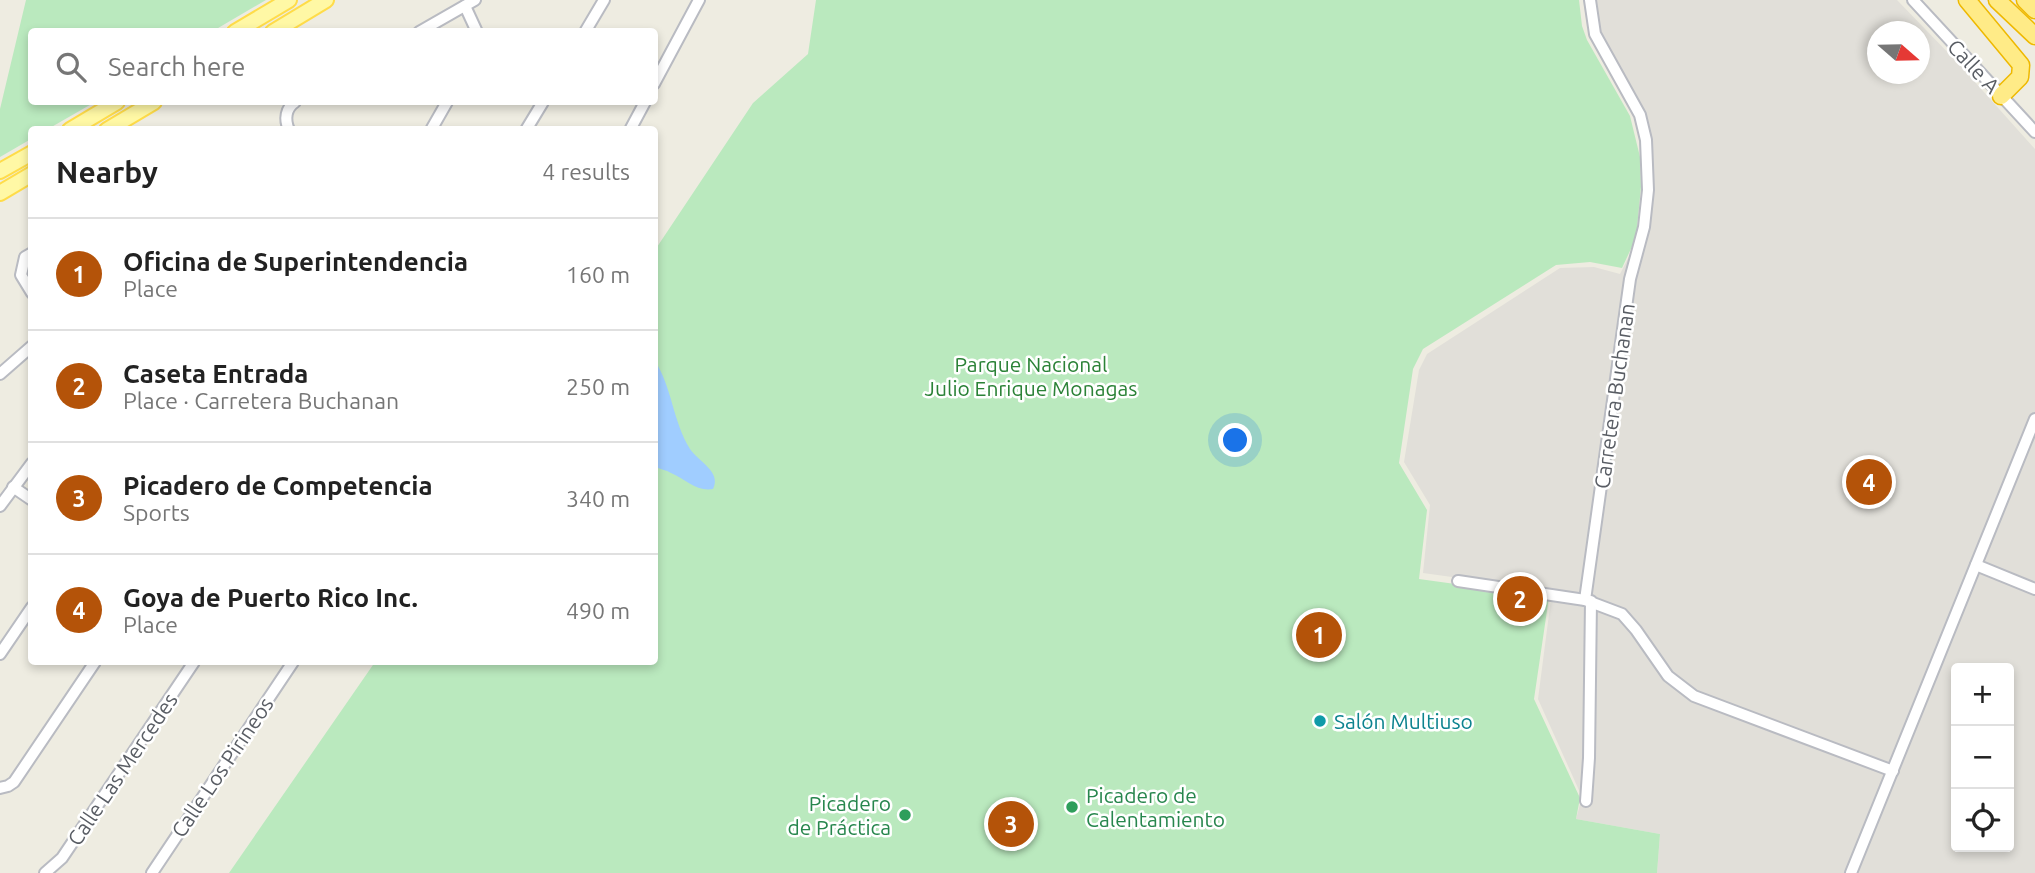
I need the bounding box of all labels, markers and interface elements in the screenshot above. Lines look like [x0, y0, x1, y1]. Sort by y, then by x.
north arrow [1867, 21, 1930, 84]
search box [28, 28, 658, 105]
street label: Calle A [1943, 34, 2005, 98]
icon: search [52, 48, 90, 86]
text: Search here [108, 52, 245, 81]
text: Nearby [56, 155, 158, 189]
text: 4 results [542, 159, 630, 184]
text: Oficina de Superintendencia [123, 247, 468, 276]
text: 1 [73, 262, 85, 287]
text: 160 m [566, 262, 630, 287]
text: Place [123, 276, 178, 301]
street label: Carretera Buchanan [1589, 302, 1639, 490]
park label: Parque Nacional Julio Enrique Monagas [925, 352, 1137, 400]
text: Caseta Entrada [123, 359, 308, 388]
text: 2 [73, 374, 85, 399]
text: 250 m [566, 374, 630, 399]
text: Place · Carretera Buchanan [123, 388, 399, 413]
your location [1218, 423, 1252, 457]
pin: 4 [1846, 456, 1892, 508]
text: Picadero de Competencia [123, 471, 433, 500]
text: 3 [73, 486, 85, 511]
text: 340 m [566, 486, 630, 511]
text: Sports [123, 500, 190, 525]
pin: 2 [1497, 573, 1543, 625]
text: Goya de Puerto Rico Inc. [123, 583, 418, 612]
text: 4 [73, 598, 85, 623]
text: 490 m [566, 598, 630, 623]
pin: 1 [1296, 609, 1342, 661]
text: Place [123, 612, 178, 637]
map controls [1951, 663, 2014, 852]
button: + [1951, 663, 2014, 726]
street label: Calle Las Mercedes [62, 688, 182, 850]
street label: Calle Los Pirineos [166, 692, 278, 842]
place label: Salón Multiuso [1334, 709, 1473, 733]
marker: Salón Multiuso [1312, 713, 1328, 729]
button: − [1951, 726, 2014, 789]
place label: Picadero de Calentamiento [1086, 783, 1225, 831]
button: locate [1951, 789, 2014, 852]
place label: Picadero de Práctica [787, 791, 891, 839]
pin: 3 [988, 798, 1034, 850]
marker: Picadero de Calentamiento [1064, 799, 1080, 815]
marker: Picadero de Práctica [897, 807, 913, 823]

